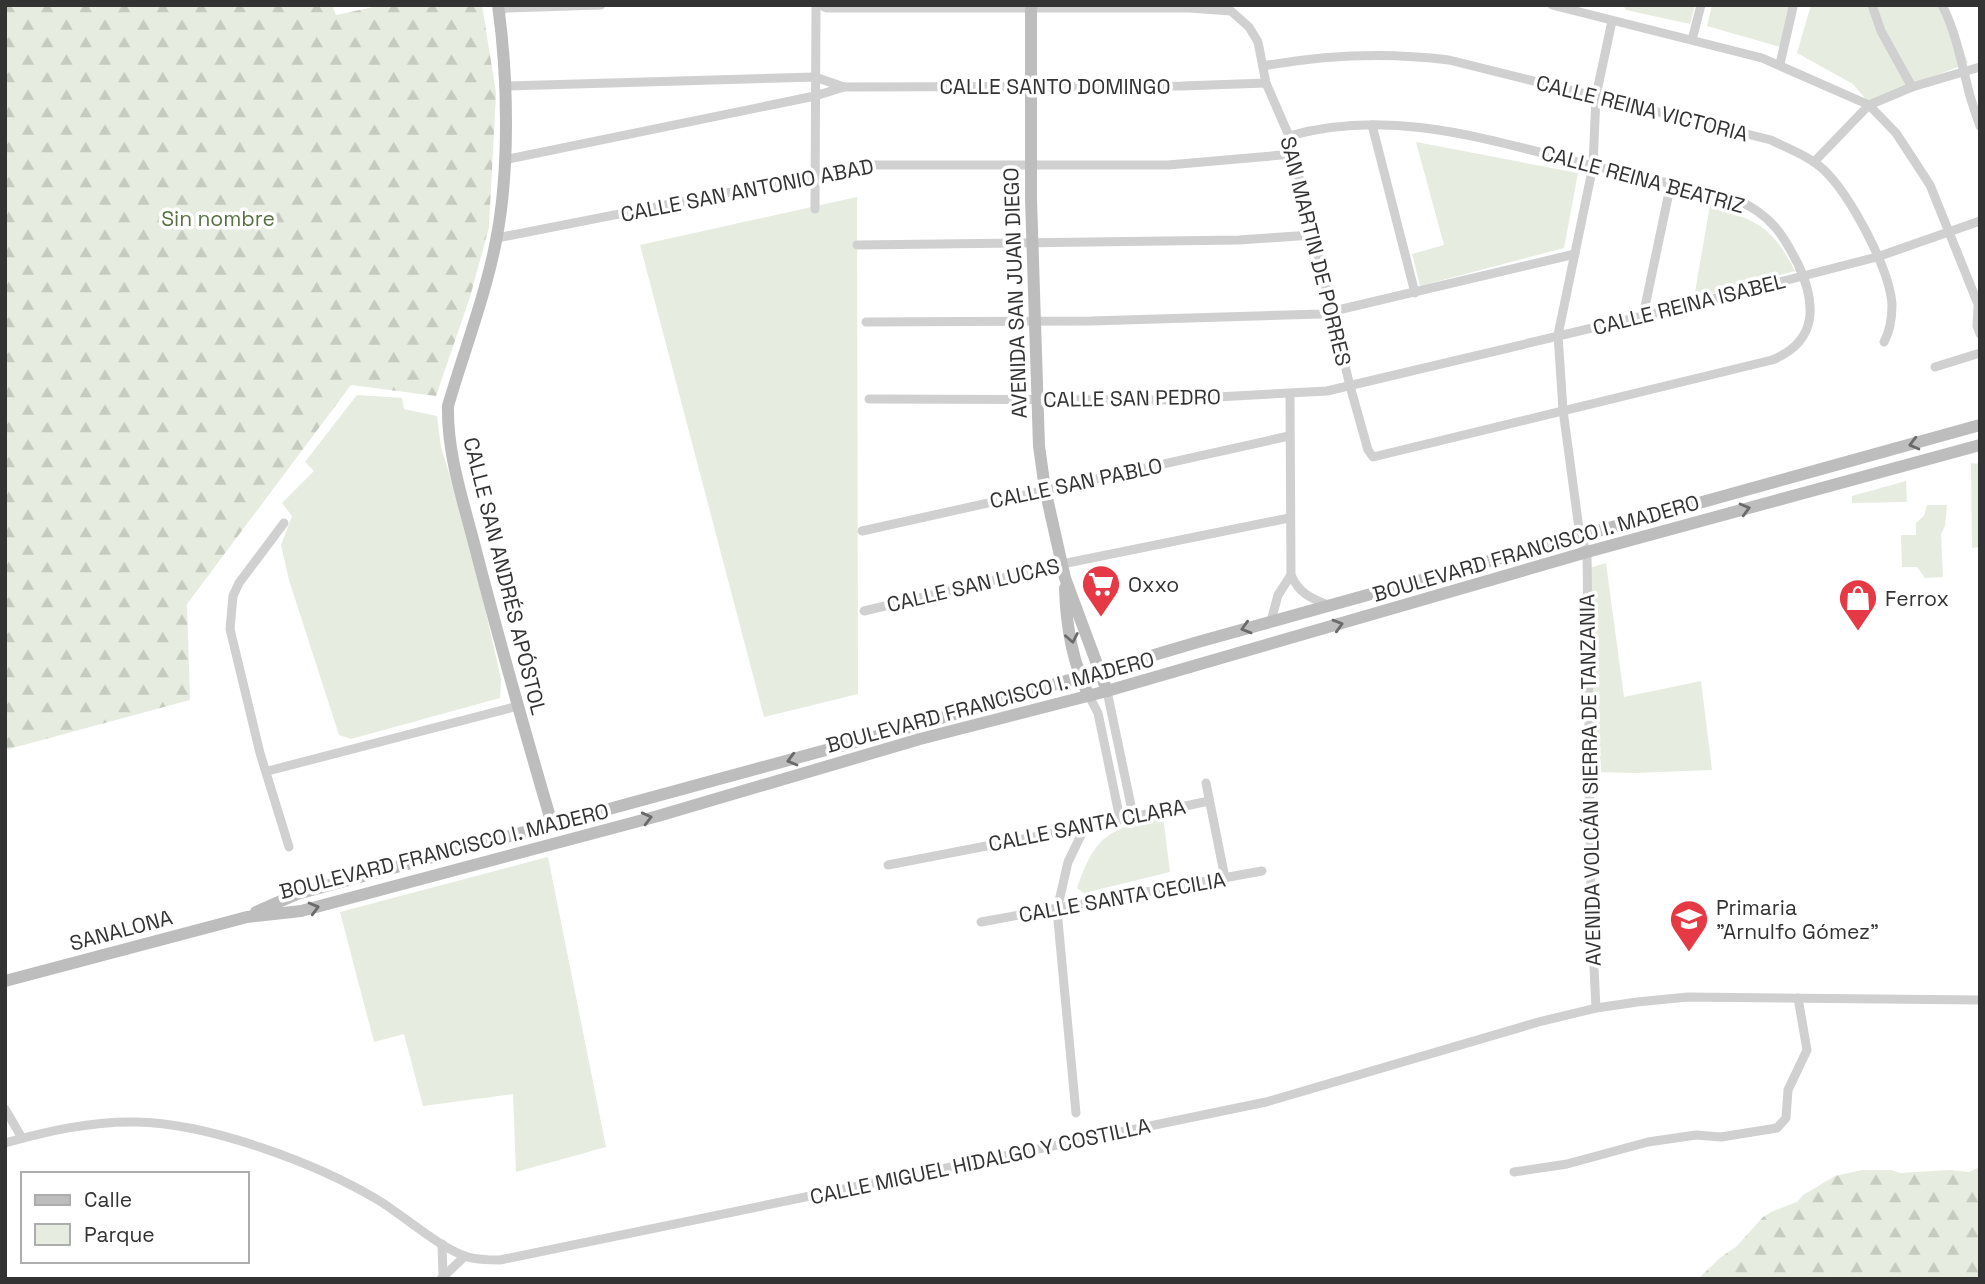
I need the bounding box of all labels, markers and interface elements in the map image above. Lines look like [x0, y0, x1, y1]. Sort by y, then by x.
street label: CALLE REINA VICTORIA [1533, 69, 1751, 147]
street label: CALLE SANTO DOMINGO [940, 73, 1170, 100]
street label: SAN MARTIN DE PORRES [1274, 133, 1358, 369]
street label: CALLE REINA BEATRIZ [1538, 139, 1748, 219]
street label: CALLE SAN ANTONIO ABAD [618, 152, 876, 228]
street label: AVENIDA SAN JUAN DIEGO [997, 167, 1033, 419]
park label: Sin nombre [161, 205, 275, 232]
street label: CALLE REINA ISABEL [1590, 267, 1788, 341]
street label: CALLE SAN PEDRO [1043, 383, 1221, 413]
street label: CALLE SAN ANDRÉS APÓSTOL [457, 434, 553, 718]
one-way arrow [1908, 436, 1920, 450]
street label: CALLE SAN PABLO [987, 452, 1165, 514]
street label: BOULEVARD FRANCISCO I. MADERO [1370, 488, 1702, 608]
one-way arrow [1739, 503, 1751, 517]
street label: CALLE SAN LUCAS [884, 552, 1062, 618]
supermarket icon: Oxxo [1080, 563, 1122, 618]
place label: Oxxo [1128, 571, 1179, 598]
shop icon: Ferrox [1837, 577, 1879, 632]
place label: Ferrox [1885, 585, 1949, 612]
street label: AVENIDA VOLCÁN SIERRA DE TANZANIA [1573, 594, 1607, 966]
one-way arrow [1332, 618, 1344, 633]
one-way arrow [1240, 620, 1252, 634]
one-way arrow [1064, 632, 1079, 644]
street label: BOULEVARD FRANCISCO I. MADERO [823, 645, 1157, 759]
one-way arrow [786, 751, 798, 766]
street label: CALLE SANTA CLARA [986, 793, 1188, 857]
street label: BOULEVARD FRANCISCO I. MADERO [276, 797, 612, 905]
one-way arrow [641, 812, 653, 826]
street label: CALLE SANTA CECILIA [1016, 866, 1228, 928]
place label: Primaria "Arnulfo Gómez" [1716, 894, 1879, 945]
school or university icon: Primaria "Arnulfo Gómez" [1668, 898, 1710, 953]
one-way arrow [308, 901, 320, 916]
street label: SANALONA [67, 903, 175, 957]
street label: CALLE MIGUEL HIDALGO Y COSTILLA [807, 1112, 1153, 1210]
legend [21, 1172, 248, 1263]
text: Calle [84, 1186, 132, 1213]
text: Parque [84, 1221, 155, 1248]

